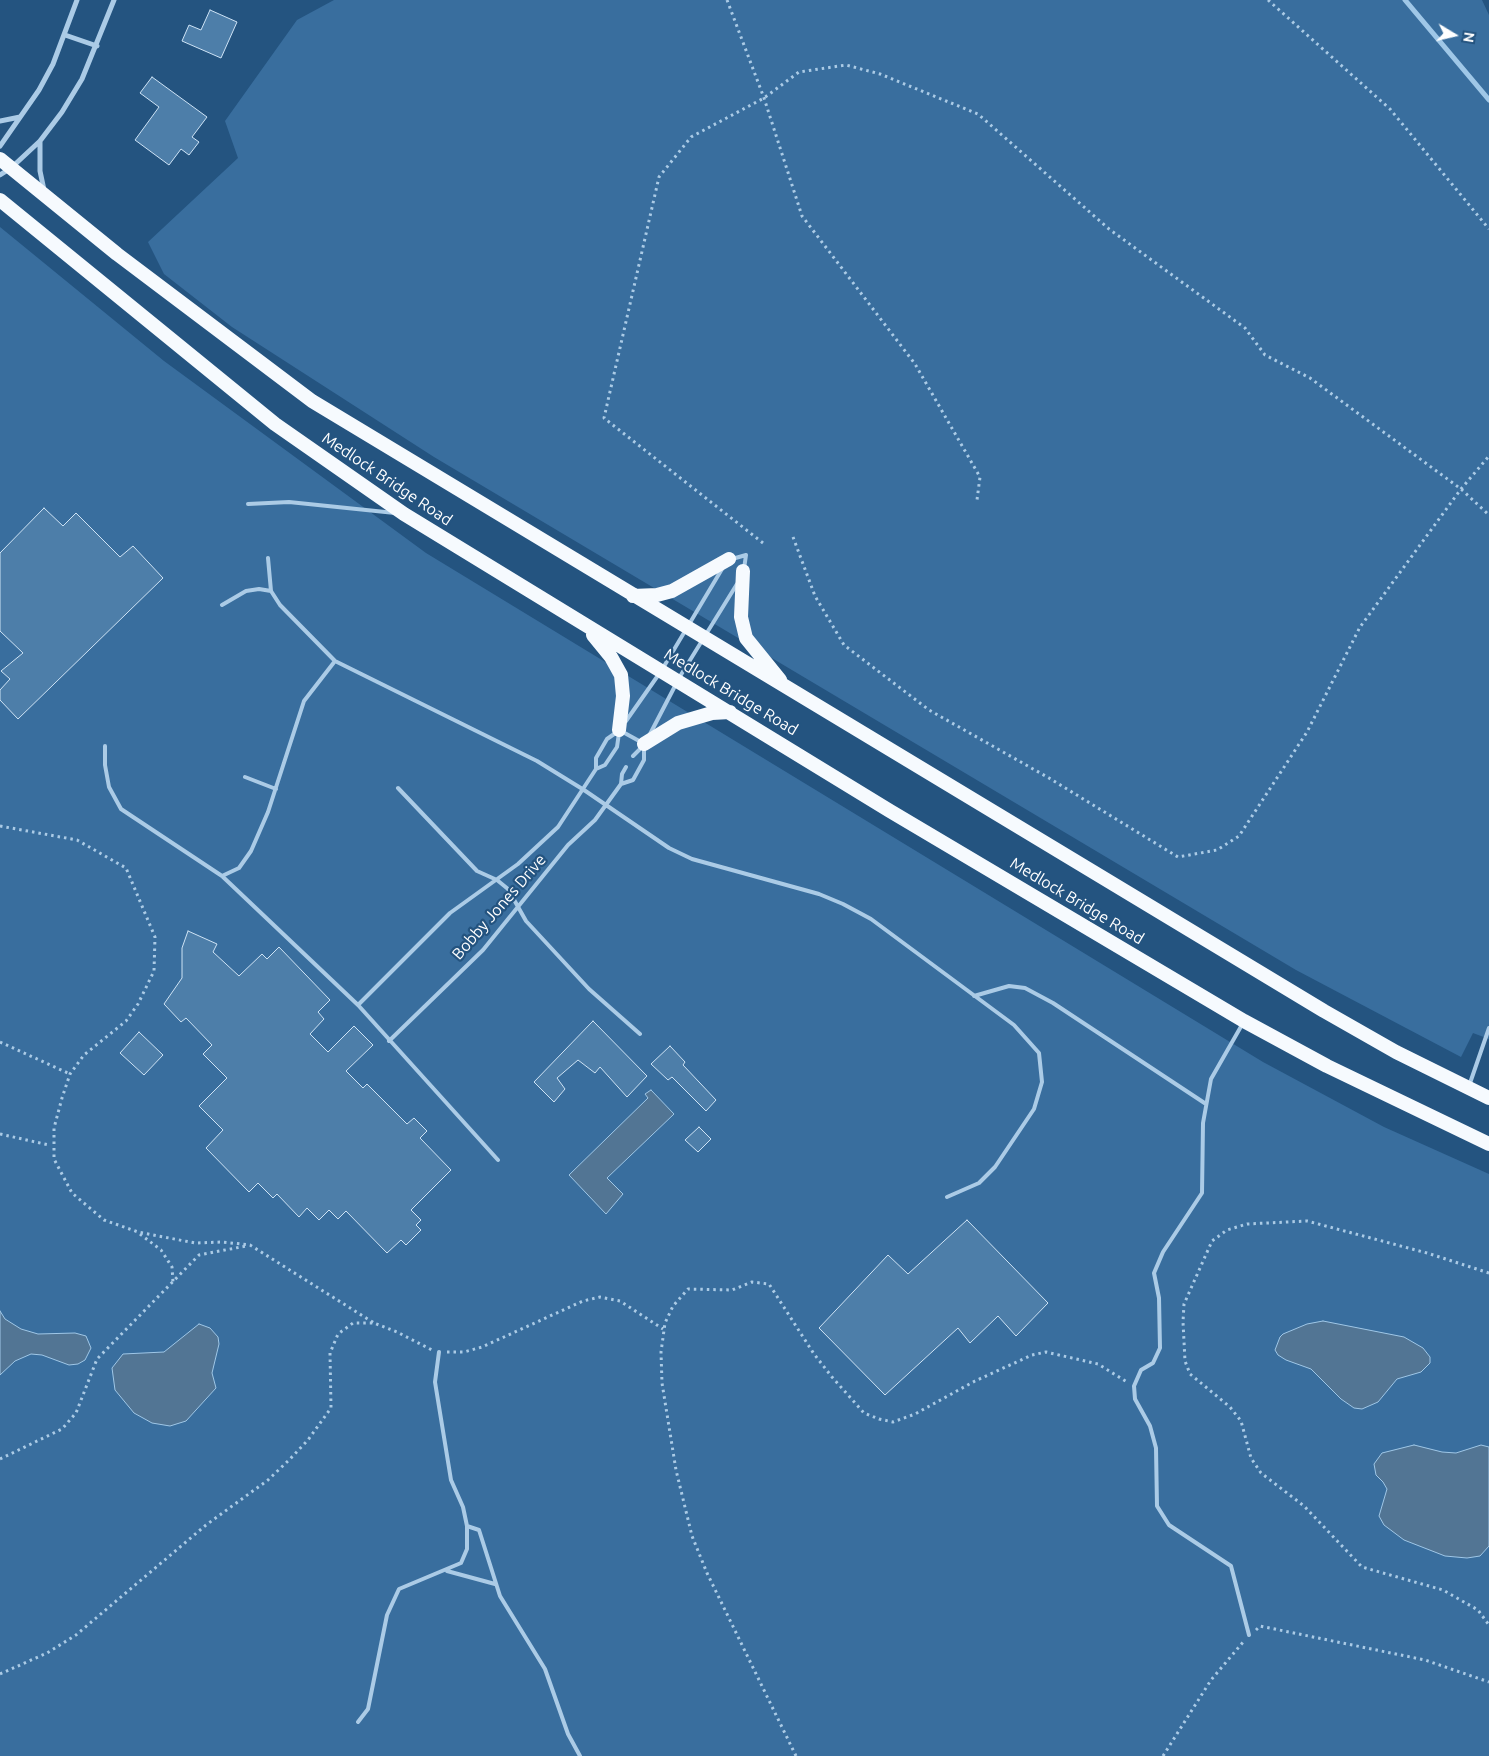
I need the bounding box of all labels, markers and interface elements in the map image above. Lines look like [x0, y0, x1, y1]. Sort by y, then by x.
north arrow [1429, 10, 1479, 60]
text: N [1460, 31, 1478, 44]
street label: Medlock Bridge Road [318, 428, 456, 530]
street label: Medlock Bridge Road [661, 644, 801, 740]
street label: Bobby Jones Drive [448, 850, 550, 964]
street label: Medlock Bridge Road [1007, 853, 1147, 949]

